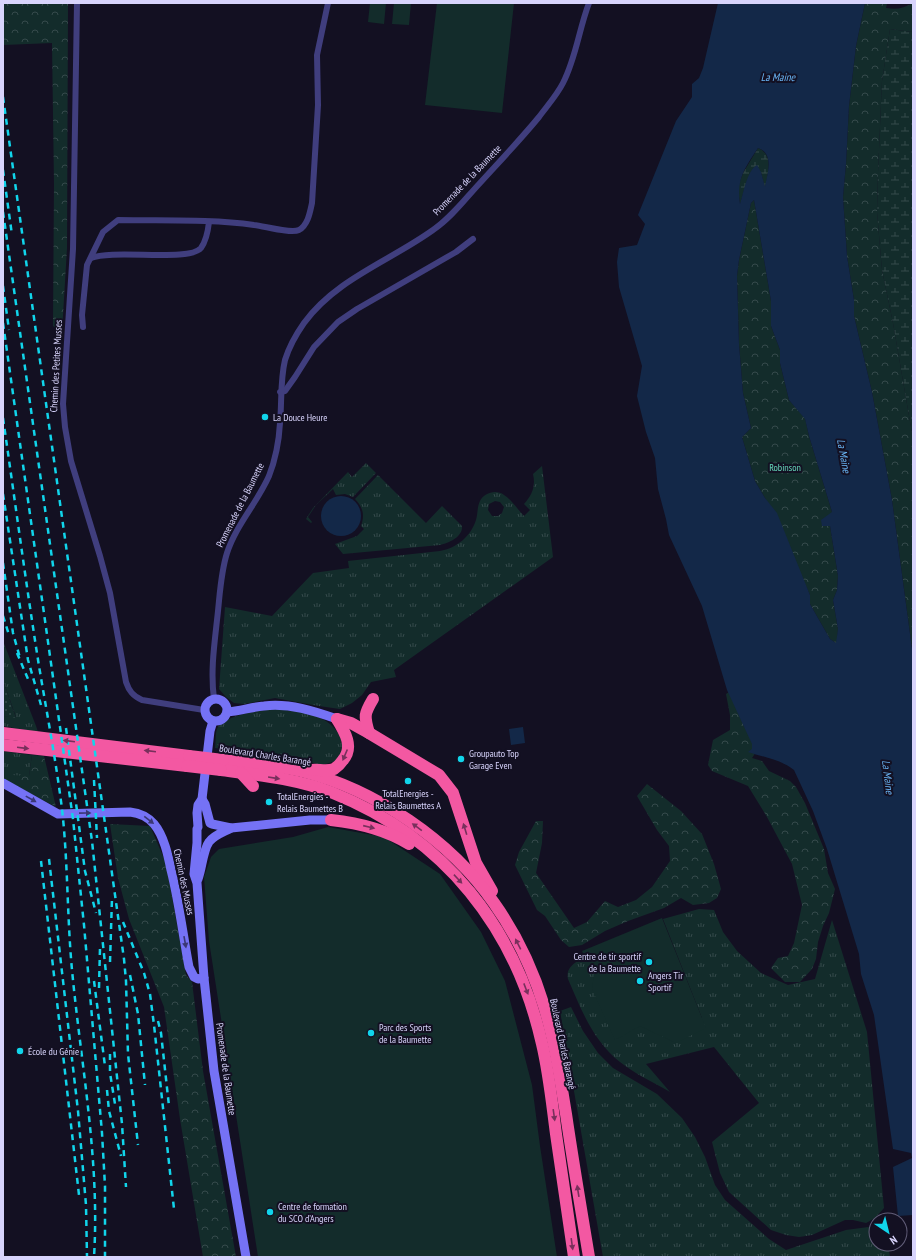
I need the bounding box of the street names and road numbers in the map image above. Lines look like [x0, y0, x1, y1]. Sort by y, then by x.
street label: Promenade de la Baumette [430, 142, 504, 218]
street label: Chemin des Petites Musses [47, 319, 65, 413]
street label: Promenade de la Baumette [213, 461, 267, 549]
street label: Boulevard Charles Barangé [218, 741, 312, 769]
street label: Chemin des Musses [171, 848, 197, 917]
street label: Boulevard Charles Barangé [547, 997, 579, 1091]
street label: Promenade de la Baumette [213, 1022, 239, 1116]

